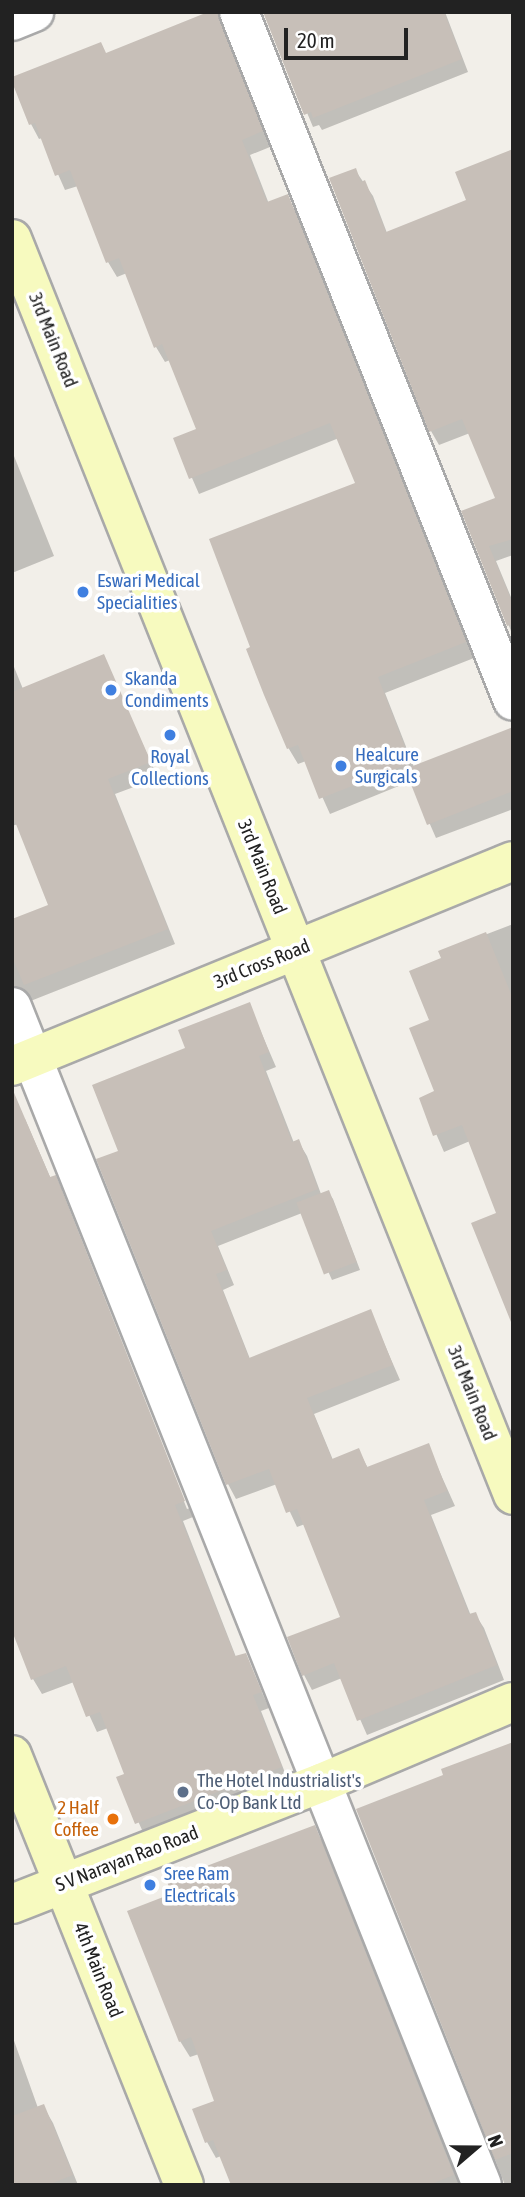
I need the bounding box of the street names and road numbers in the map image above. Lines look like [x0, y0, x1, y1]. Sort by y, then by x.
street label: 3rd Main Road [24, 289, 82, 391]
street label: 3rd Main Road [233, 816, 291, 918]
street label: 3rd Cross Road [211, 934, 313, 994]
street label: 3rd Main Road [443, 1342, 501, 1444]
street label: S V Narayan Rao Road [52, 1821, 202, 1897]
street label: 4th Main Road [69, 1919, 127, 2021]

